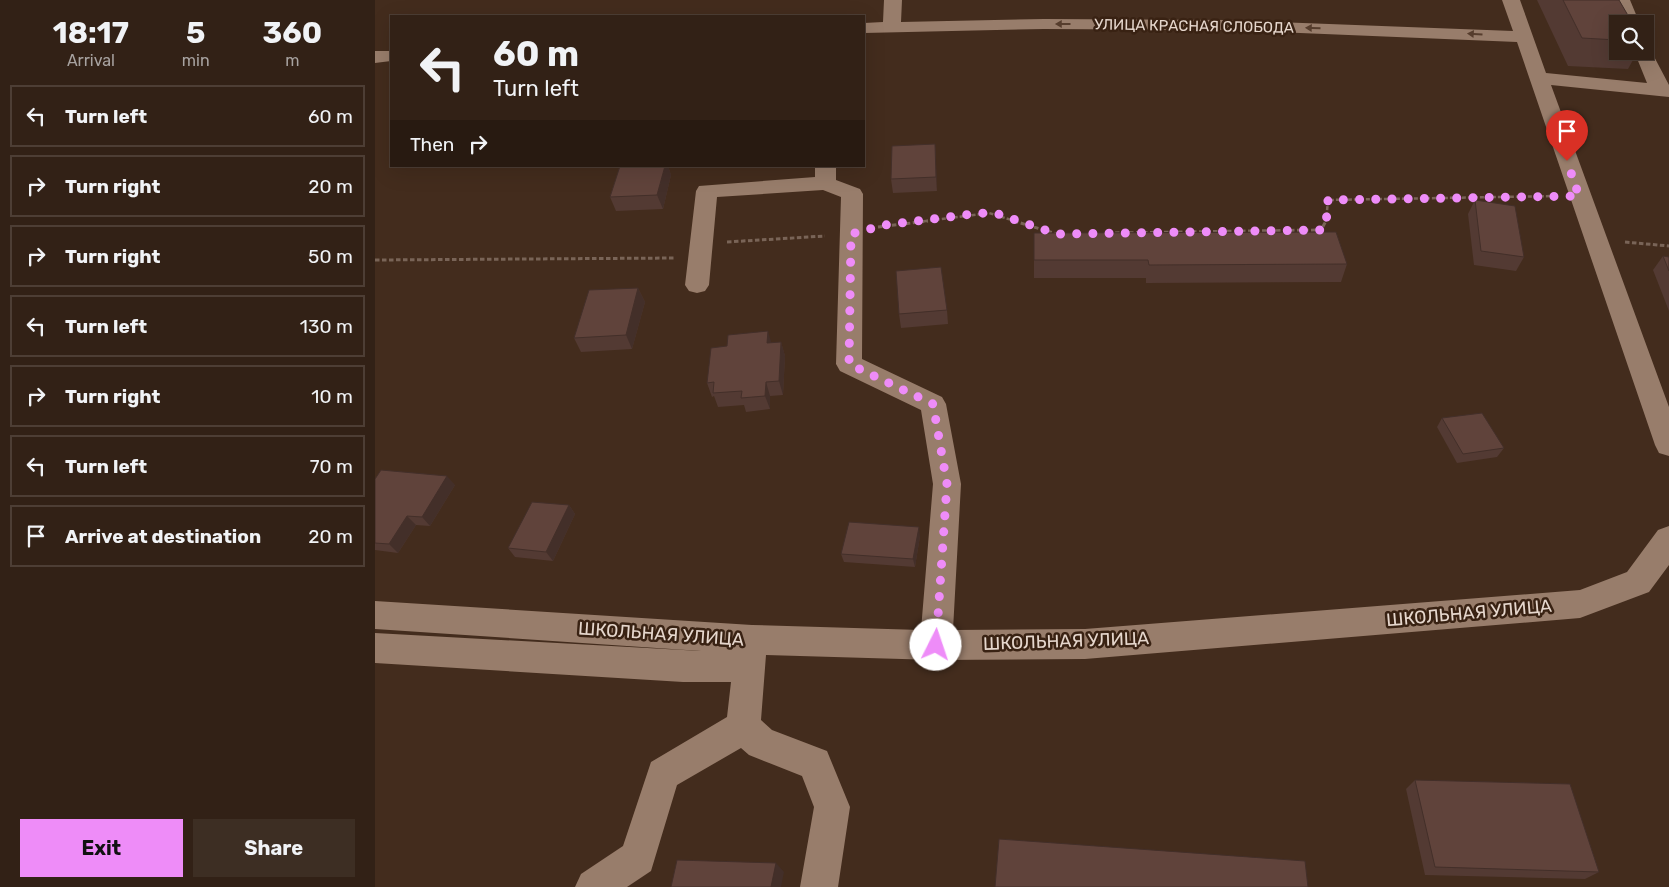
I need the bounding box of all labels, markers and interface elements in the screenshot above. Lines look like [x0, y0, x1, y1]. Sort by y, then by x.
text: 18:17 [53, 15, 129, 51]
text: 5 [186, 15, 205, 51]
text: 360 [262, 15, 322, 51]
street label: УЛИЦА КРАСНАЯ СЛОБОДА [1094, 15, 1294, 37]
map controls [1609, 15, 1654, 60]
button: search [1609, 15, 1654, 60]
one-way arrow [1054, 20, 1070, 28]
one-way arrow [1304, 23, 1320, 31]
one-way arrow [1467, 30, 1483, 38]
text: 60 m [493, 33, 579, 75]
icon: left [410, 35, 475, 100]
text: Arrival [67, 51, 115, 70]
text: min [182, 51, 210, 70]
text: m [285, 51, 299, 70]
text: Turn left [493, 75, 579, 102]
icon: left [22, 102, 50, 130]
text: Turn left [65, 105, 147, 128]
text: 60 m [308, 105, 353, 128]
pin [1546, 110, 1588, 161]
icon: arrive [1553, 117, 1581, 145]
icon: right [464, 130, 492, 158]
text: Then [410, 133, 454, 156]
icon: right [22, 172, 50, 200]
text: Turn right [65, 175, 160, 198]
text: 20 m [308, 175, 353, 198]
icon: right [22, 242, 50, 270]
text: Turn right [65, 245, 160, 268]
text: 50 m [308, 245, 353, 268]
icon: left [22, 312, 50, 340]
text: Turn left [65, 315, 147, 338]
text: 130 m [300, 315, 353, 338]
icon: right [22, 382, 50, 410]
text: Turn right [65, 385, 160, 408]
text: 10 m [311, 385, 353, 408]
icon: left [22, 452, 50, 480]
text: Turn left [65, 455, 147, 478]
text: 70 m [310, 455, 353, 478]
icon: arrive [22, 522, 50, 550]
text: Arrive at destination [65, 525, 261, 548]
text: 20 m [308, 525, 353, 548]
street label: ШКОЛЬНАЯ УЛИЦА [1385, 595, 1553, 631]
street label: ШКОЛЬНАЯ УЛИЦА [577, 617, 745, 651]
position arrow [909, 618, 961, 670]
street label: ШКОЛЬНАЯ УЛИЦА [983, 627, 1149, 655]
button: Exit [20, 819, 183, 877]
button: Share [193, 819, 355, 877]

